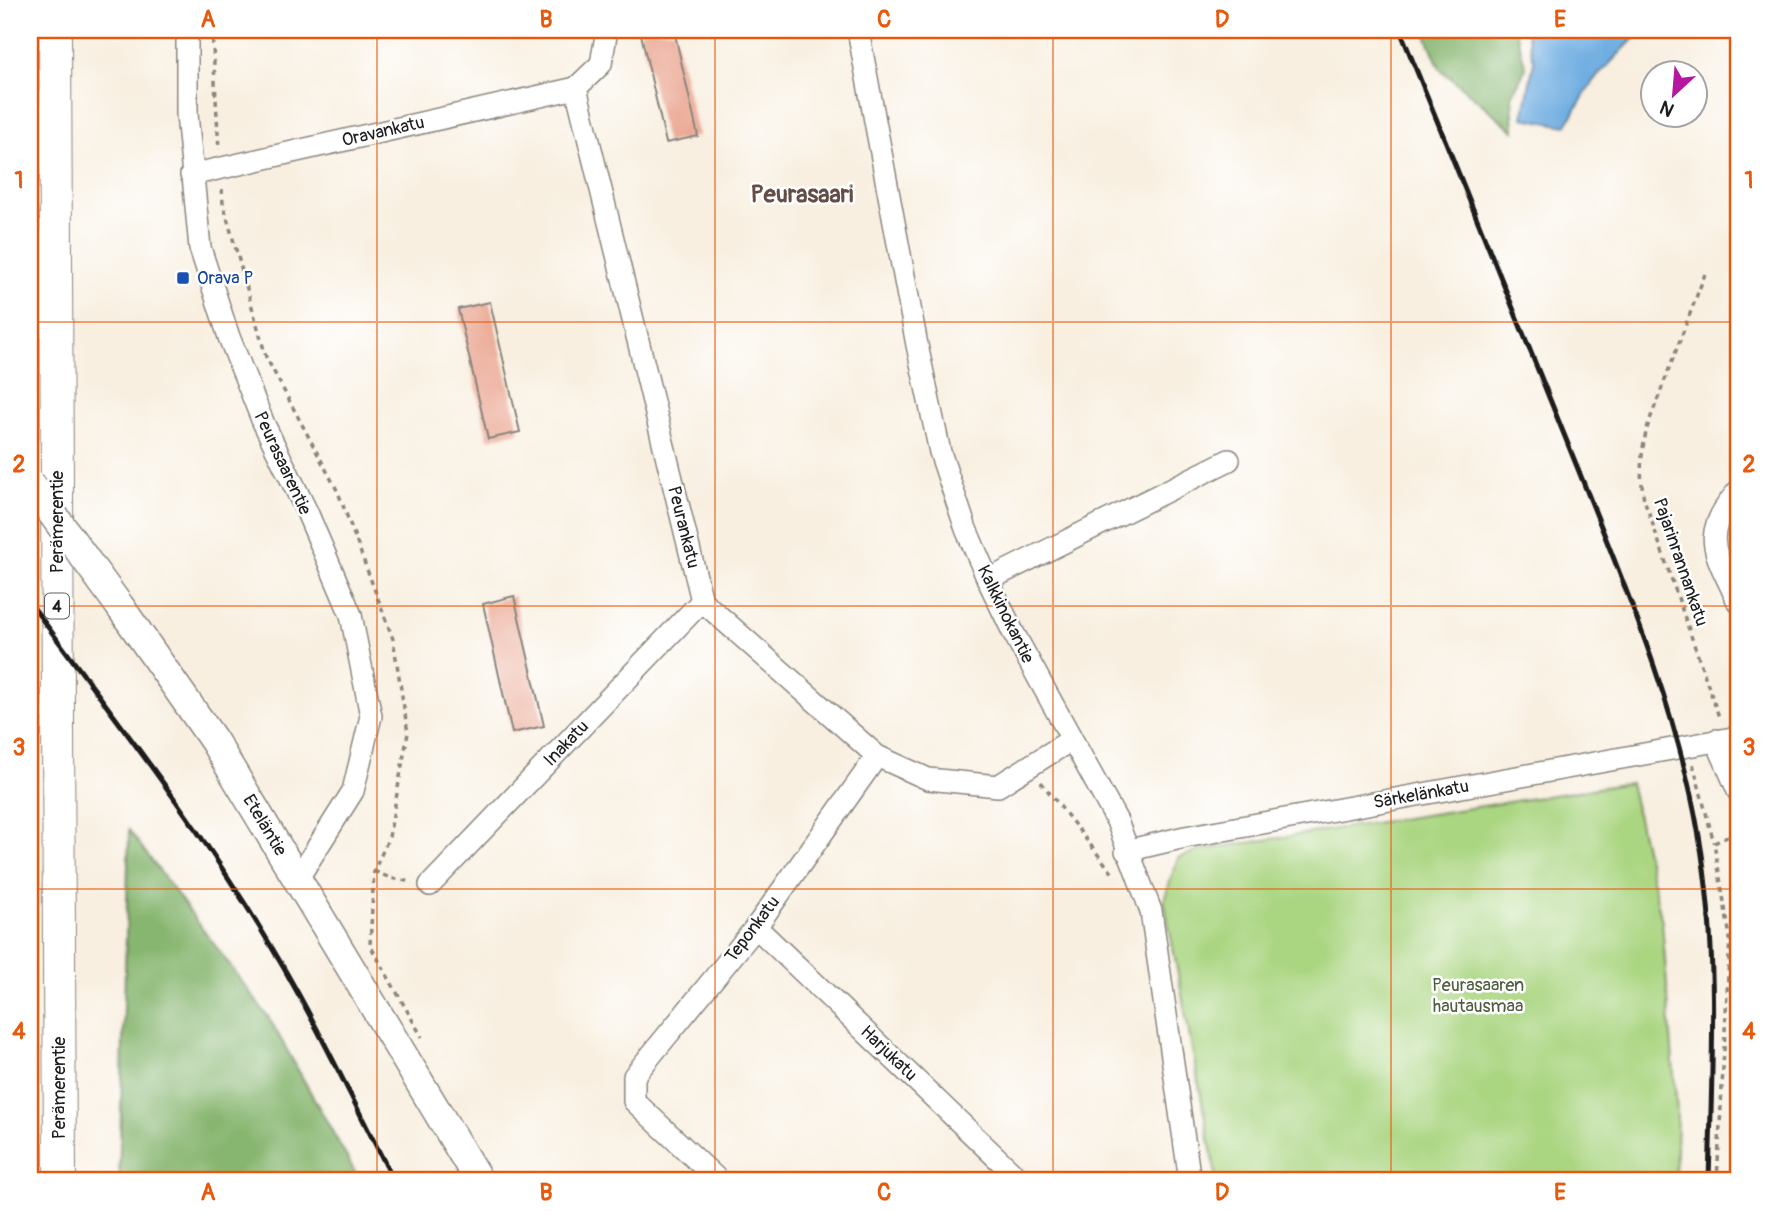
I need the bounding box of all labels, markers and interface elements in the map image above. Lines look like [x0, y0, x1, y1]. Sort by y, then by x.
text: A [201, 5, 216, 34]
text: B [539, 5, 553, 34]
text: C [877, 5, 891, 34]
text: D [1215, 5, 1229, 34]
text: E [1554, 5, 1566, 34]
north arrow [1638, 60, 1708, 130]
text: N [1656, 95, 1678, 122]
street label: Oravankatu [340, 111, 427, 152]
text: 1 [15, 166, 24, 195]
text: 1 [1745, 166, 1754, 195]
district label: Peurasaari [751, 180, 853, 209]
place label: Orava P [197, 267, 254, 290]
marker: Orava P [175, 270, 191, 286]
street label: Peurasaarentie [249, 408, 317, 519]
text: 2 [13, 450, 26, 479]
text: 2 [1743, 450, 1756, 479]
street label: Perämerentie [46, 471, 69, 573]
street label: Peurankatu [662, 484, 705, 571]
street label: Pajarinrannankatu [1648, 495, 1713, 629]
street label: Kalkkinokantie [972, 561, 1039, 667]
road number: 4 [45, 594, 69, 618]
street label: Inakatu [539, 715, 594, 771]
text: 3 [13, 733, 25, 762]
text: 3 [1743, 733, 1755, 762]
street label: Särkelänkatu [1372, 775, 1471, 814]
street label: Eteläntie [237, 790, 292, 860]
street label: Teponkatu [720, 891, 785, 967]
park label: Peurasaaren hautausmaa [1432, 974, 1524, 1018]
text: 4 [12, 1017, 26, 1046]
text: 4 [1742, 1017, 1756, 1046]
street label: Harjukatu [855, 1021, 922, 1086]
street label: Perämerentie [48, 1037, 71, 1139]
text: A [201, 1178, 216, 1207]
text: B [539, 1178, 553, 1207]
text: C [877, 1178, 891, 1207]
text: D [1215, 1178, 1229, 1207]
text: E [1554, 1178, 1566, 1207]

